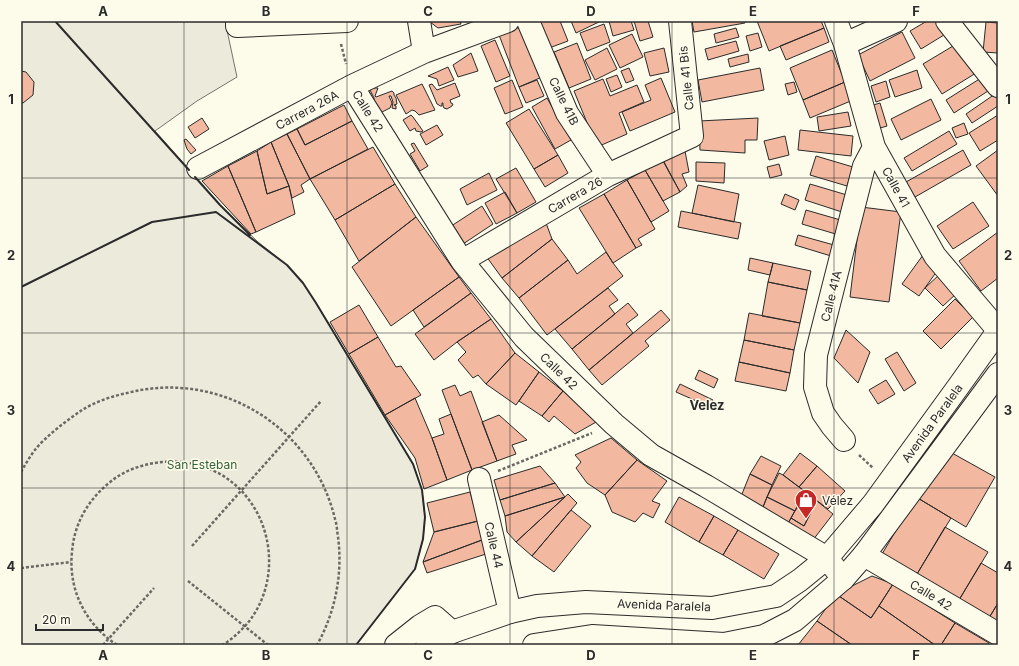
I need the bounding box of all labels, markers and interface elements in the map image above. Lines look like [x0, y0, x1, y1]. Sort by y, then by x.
text: A [98, 3, 108, 19]
text: B [262, 3, 271, 19]
text: C [423, 3, 433, 19]
text: D [586, 3, 596, 19]
text: E [749, 3, 757, 19]
text: F [912, 3, 920, 19]
street label: Calle 41 Bis [675, 45, 697, 111]
street label: Calle 41B [546, 74, 582, 128]
street label: Carrera 26A [273, 87, 341, 133]
street label: Calle 42 [349, 87, 387, 135]
text: 1 [8, 91, 14, 107]
text: 1 [1005, 91, 1011, 107]
street label: Calle 41 [879, 164, 913, 210]
street label: Carrera 26 [545, 173, 605, 217]
text: 2 [7, 247, 15, 263]
text: 2 [1004, 247, 1012, 263]
street label: Calle 41A [817, 269, 845, 323]
street label: Calle 42 [537, 349, 581, 393]
street label: Avenida Paralela [898, 381, 966, 465]
district label: Velez [689, 397, 725, 413]
text: 3 [7, 402, 15, 418]
text: 3 [1004, 402, 1012, 418]
park label: San Esteban [167, 457, 237, 472]
shop icon: Vélez [793, 487, 819, 520]
place label: Vélez [822, 493, 853, 508]
street label: Calle 44 [481, 520, 507, 570]
text: 4 [7, 558, 16, 574]
text: 4 [1004, 558, 1013, 574]
street label: Calle 42 [907, 577, 955, 613]
street label: Avenida Paralela [617, 596, 711, 614]
scale bar [36, 606, 103, 632]
text: 20 m [42, 612, 71, 627]
text: A [98, 647, 108, 663]
text: B [262, 647, 271, 663]
text: C [423, 647, 433, 663]
text: D [586, 647, 596, 663]
text: E [749, 647, 757, 663]
text: F [912, 647, 920, 663]

